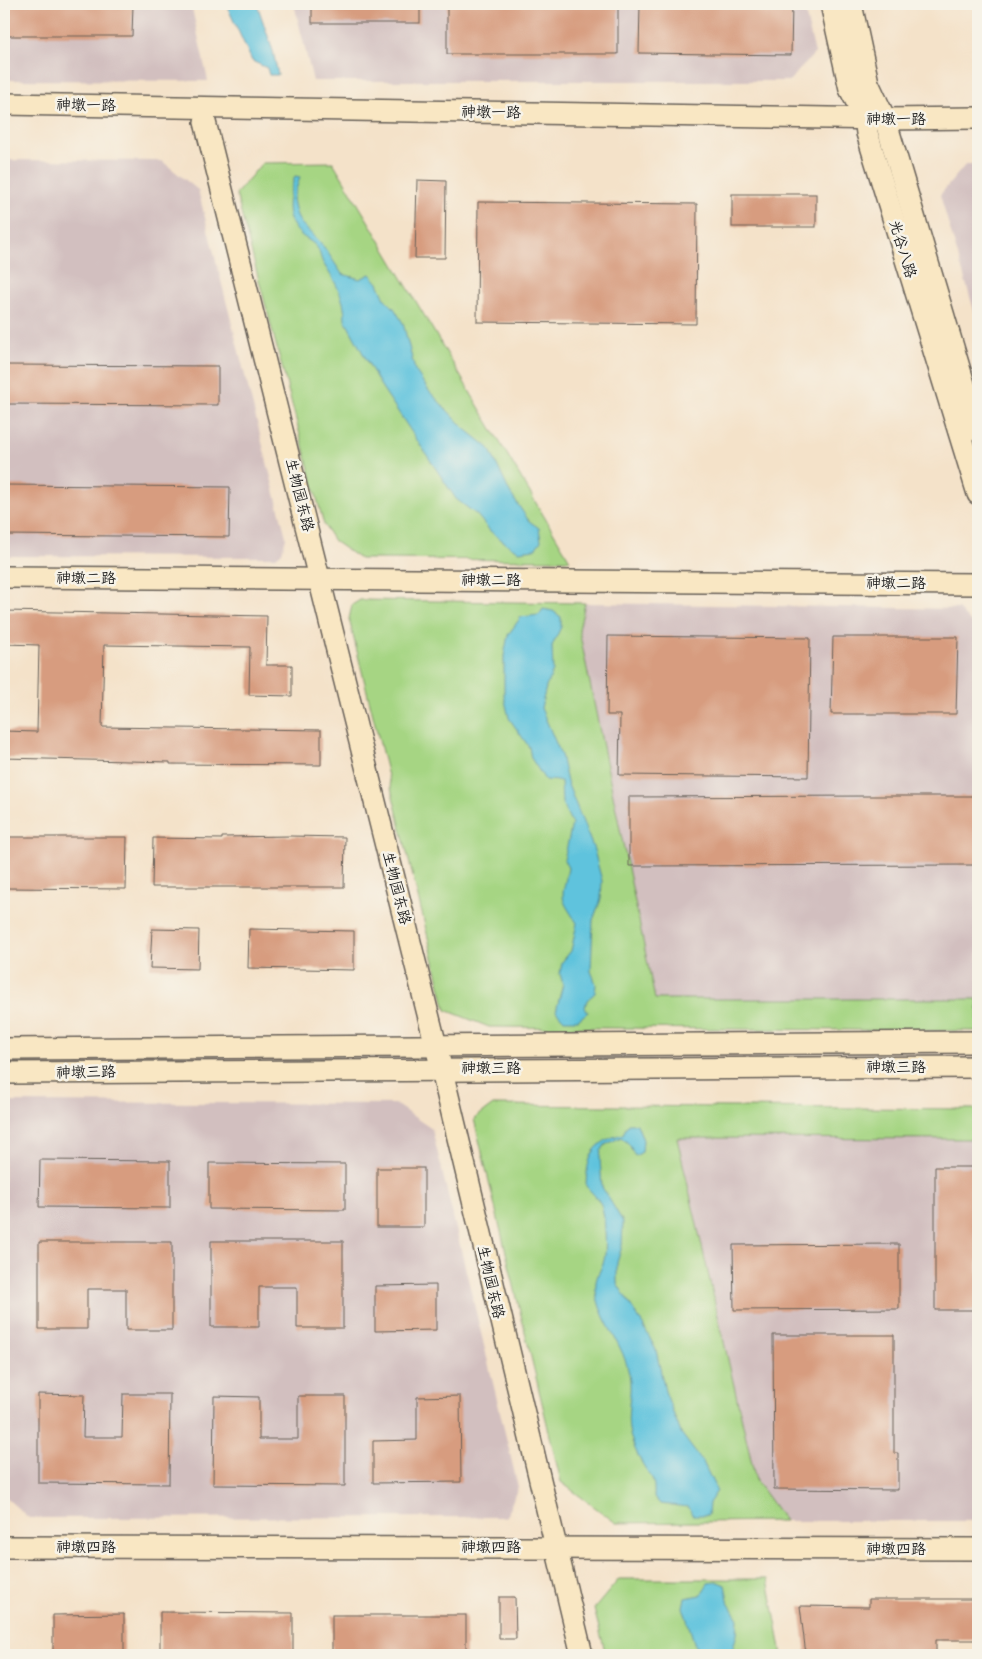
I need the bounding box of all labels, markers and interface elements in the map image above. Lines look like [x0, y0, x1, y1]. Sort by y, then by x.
street label: 神墩一路 [56, 95, 116, 117]
street label: 神墩一路 [461, 102, 521, 124]
street label: 神墩一路 [866, 110, 926, 130]
street label: 光谷八路 [884, 218, 920, 281]
street label: 生物园东路 [280, 456, 318, 534]
street label: 神墩二路 [56, 569, 116, 589]
street label: 神墩二路 [461, 571, 521, 591]
street label: 神墩二路 [866, 574, 926, 594]
street label: 生物园东路 [377, 849, 415, 927]
street label: 神墩三路 [866, 1058, 926, 1078]
street label: 神墩三路 [461, 1059, 521, 1079]
street label: 神墩三路 [56, 1062, 116, 1084]
street label: 生物园东路 [472, 1243, 508, 1321]
street label: 神墩四路 [56, 1538, 116, 1558]
street label: 神墩四路 [461, 1538, 521, 1558]
street label: 神墩四路 [866, 1540, 926, 1560]

